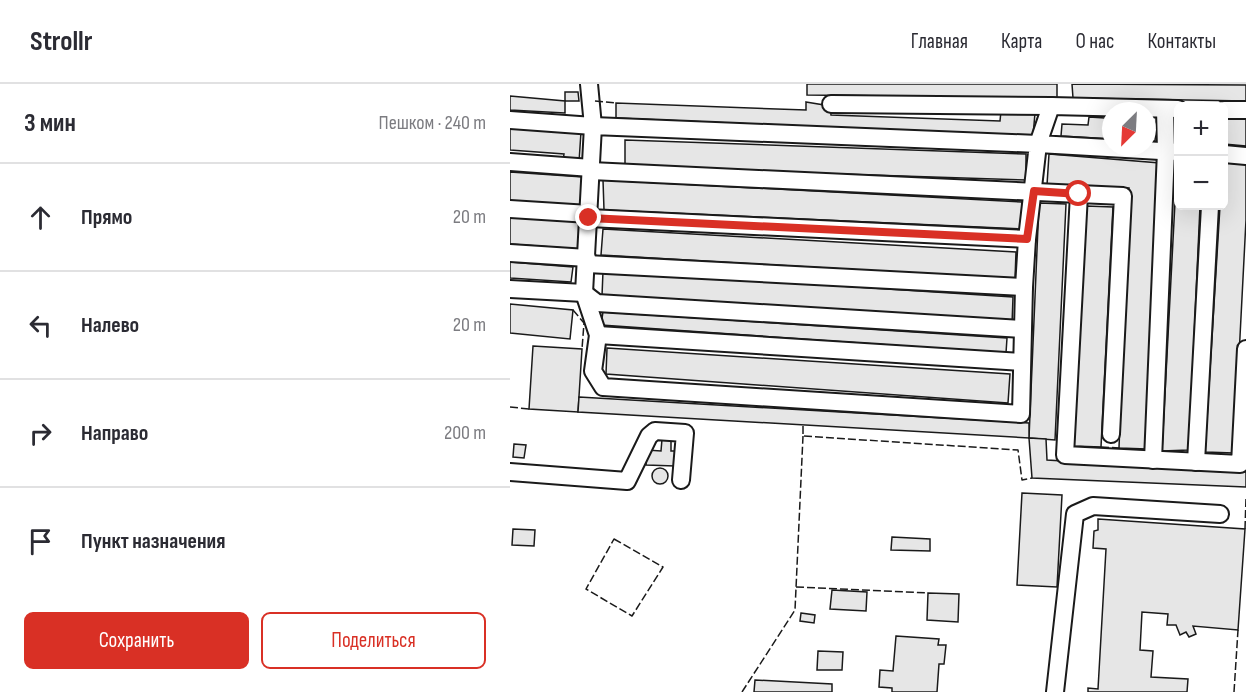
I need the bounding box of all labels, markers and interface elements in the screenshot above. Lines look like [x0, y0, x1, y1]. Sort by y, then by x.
text: Strollr [30, 25, 92, 58]
text: Главная [911, 29, 968, 54]
text: Карта [1001, 29, 1042, 54]
text: О нас [1075, 29, 1114, 54]
text: Контакты [1147, 29, 1216, 54]
north arrow [1102, 102, 1156, 156]
map controls [1174, 102, 1228, 210]
button: + [1174, 102, 1228, 156]
text: 3 мин [24, 108, 76, 139]
text: Пешком · 240 m [379, 111, 486, 135]
button: − [1174, 156, 1228, 210]
route start [1065, 180, 1091, 206]
icon: ahead [24, 201, 57, 234]
text: Прямо [81, 204, 132, 231]
route end [575, 204, 601, 230]
text: 20 m [453, 205, 486, 229]
icon: left [24, 309, 57, 342]
text: Налево [81, 312, 139, 339]
text: 20 m [453, 313, 486, 337]
icon: right [24, 417, 57, 450]
text: Направо [81, 420, 148, 447]
text: 200 m [444, 421, 486, 445]
icon: arrive [24, 525, 57, 558]
text: Пункт назначения [81, 528, 225, 555]
button: Сохранить [24, 612, 249, 669]
button: Поделиться [261, 612, 486, 669]

